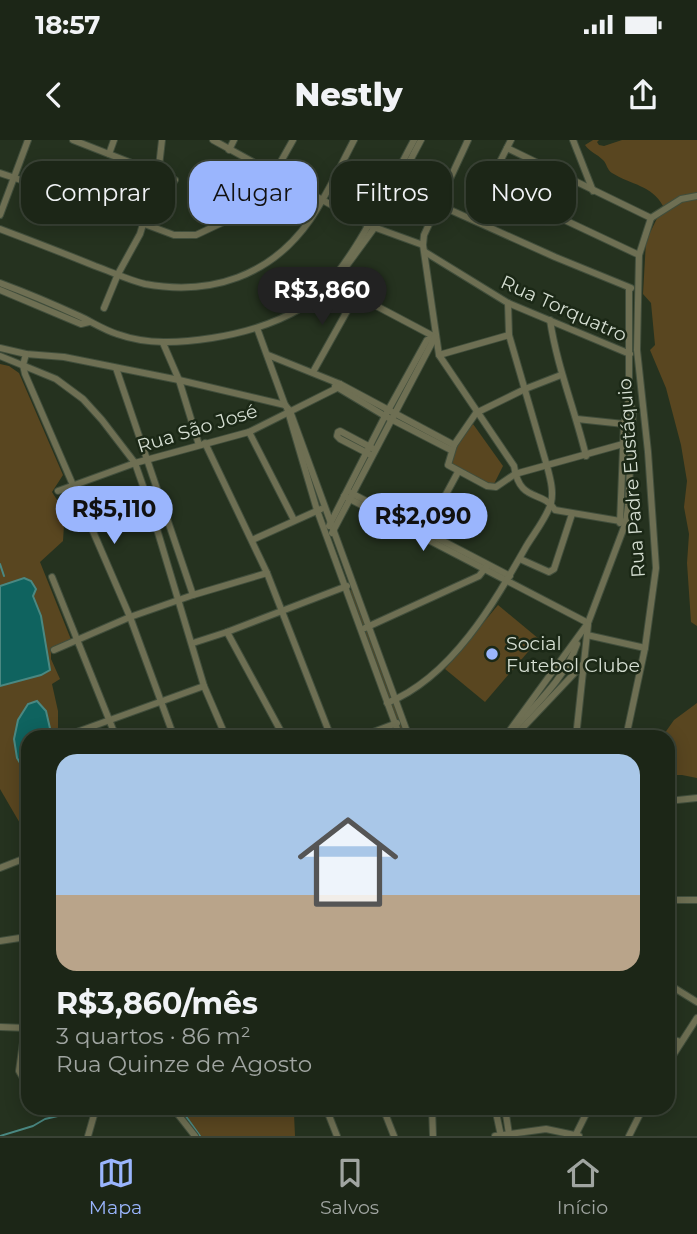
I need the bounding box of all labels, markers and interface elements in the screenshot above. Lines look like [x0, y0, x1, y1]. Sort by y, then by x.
text: 18:57 [35, 9, 100, 41]
text: Nestly [294, 75, 403, 114]
icon: back [35, 76, 73, 114]
icon: share [624, 76, 662, 114]
chip: Comprar [21, 161, 175, 224]
chip: Alugar [189, 161, 317, 224]
chip: Filtros [331, 161, 452, 224]
chip: Novo [466, 161, 576, 224]
pin: R$3,860 [257, 268, 387, 327]
street label: Rua Torquatro [497, 270, 631, 347]
text: R$3,860 [274, 276, 370, 304]
street label: Rua Padre Eustáquio [613, 377, 650, 578]
street label: Rua São José [134, 399, 260, 458]
pin: R$5,110 [49, 486, 179, 546]
pin: R$2,090 [358, 494, 488, 553]
text: R$5,110 [72, 495, 156, 523]
text: R$2,090 [375, 502, 472, 530]
place label: Social Futebol Clube [506, 632, 640, 677]
marker: Social Futebol Clube [484, 646, 500, 662]
icon: home [285, 799, 411, 925]
text: R$3,860/mês [56, 985, 258, 1022]
text: 3 quartos · 86 m² [56, 1022, 251, 1050]
text: Rua Quinze de Agosto [56, 1050, 312, 1078]
tab: Mapa [89, 1154, 142, 1219]
tab: Salvos [320, 1154, 379, 1219]
tab: Início [557, 1154, 608, 1219]

